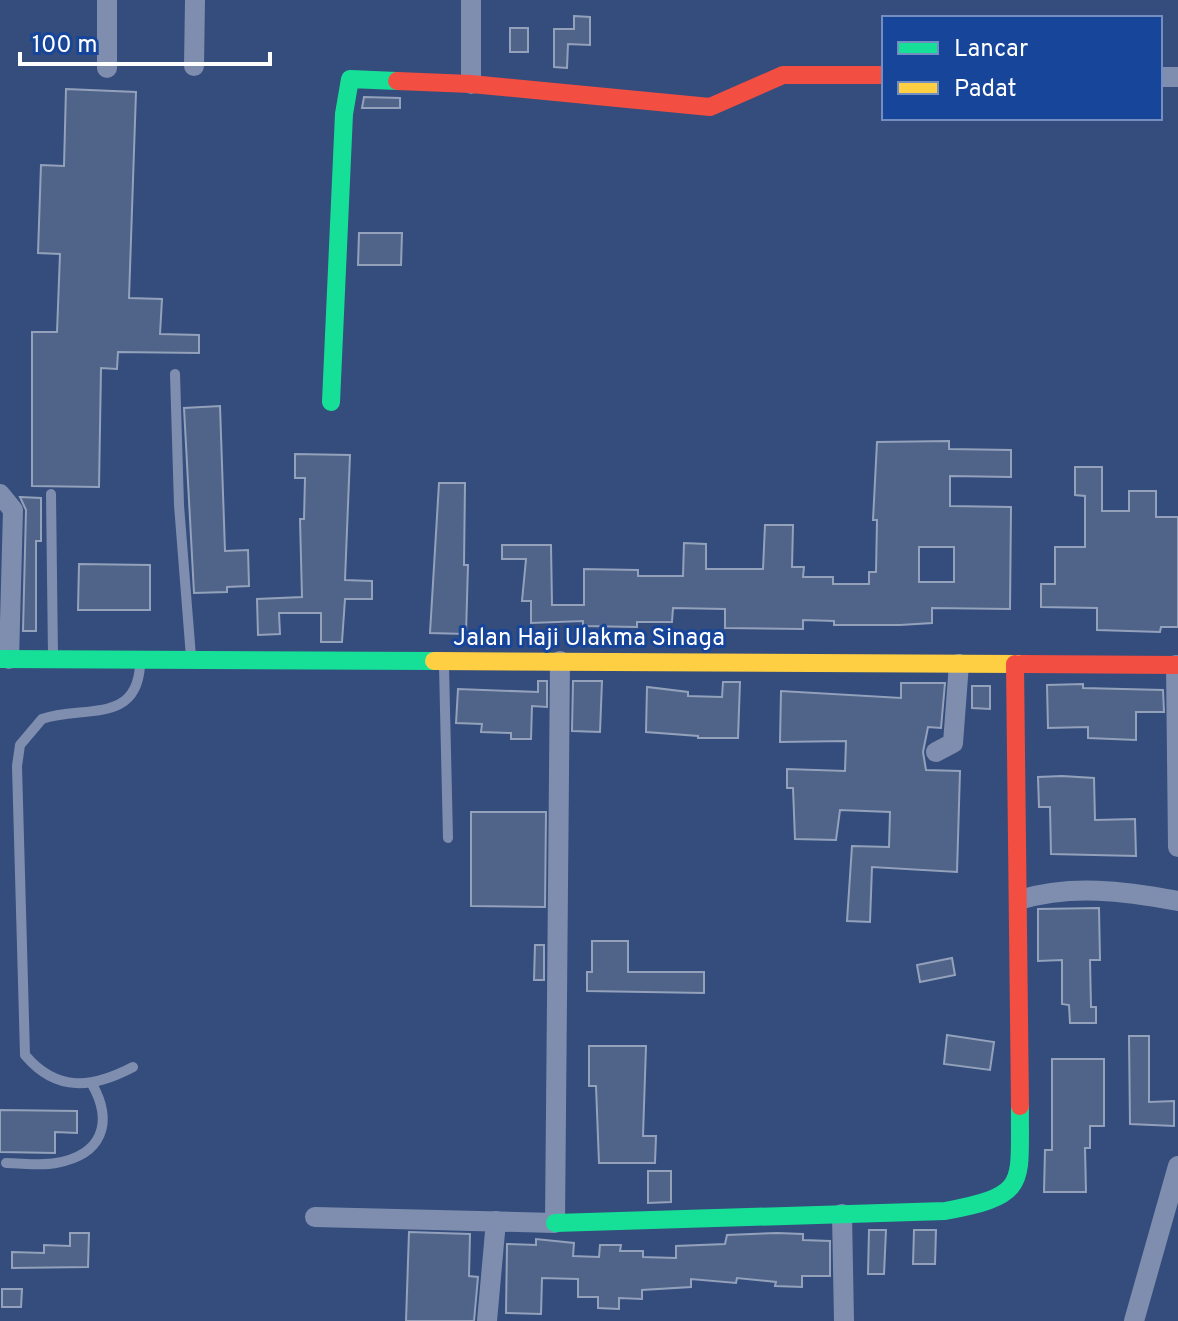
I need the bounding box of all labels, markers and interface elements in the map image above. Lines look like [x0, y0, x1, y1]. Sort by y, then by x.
scale bar [20, 16, 270, 66]
legend [882, 16, 1162, 120]
text: 100 m [32, 31, 98, 61]
text: Lancar [954, 35, 1028, 65]
text: Padat [954, 75, 1016, 105]
street label: Jalan Haji Ulakma Sinaga [453, 624, 725, 654]

